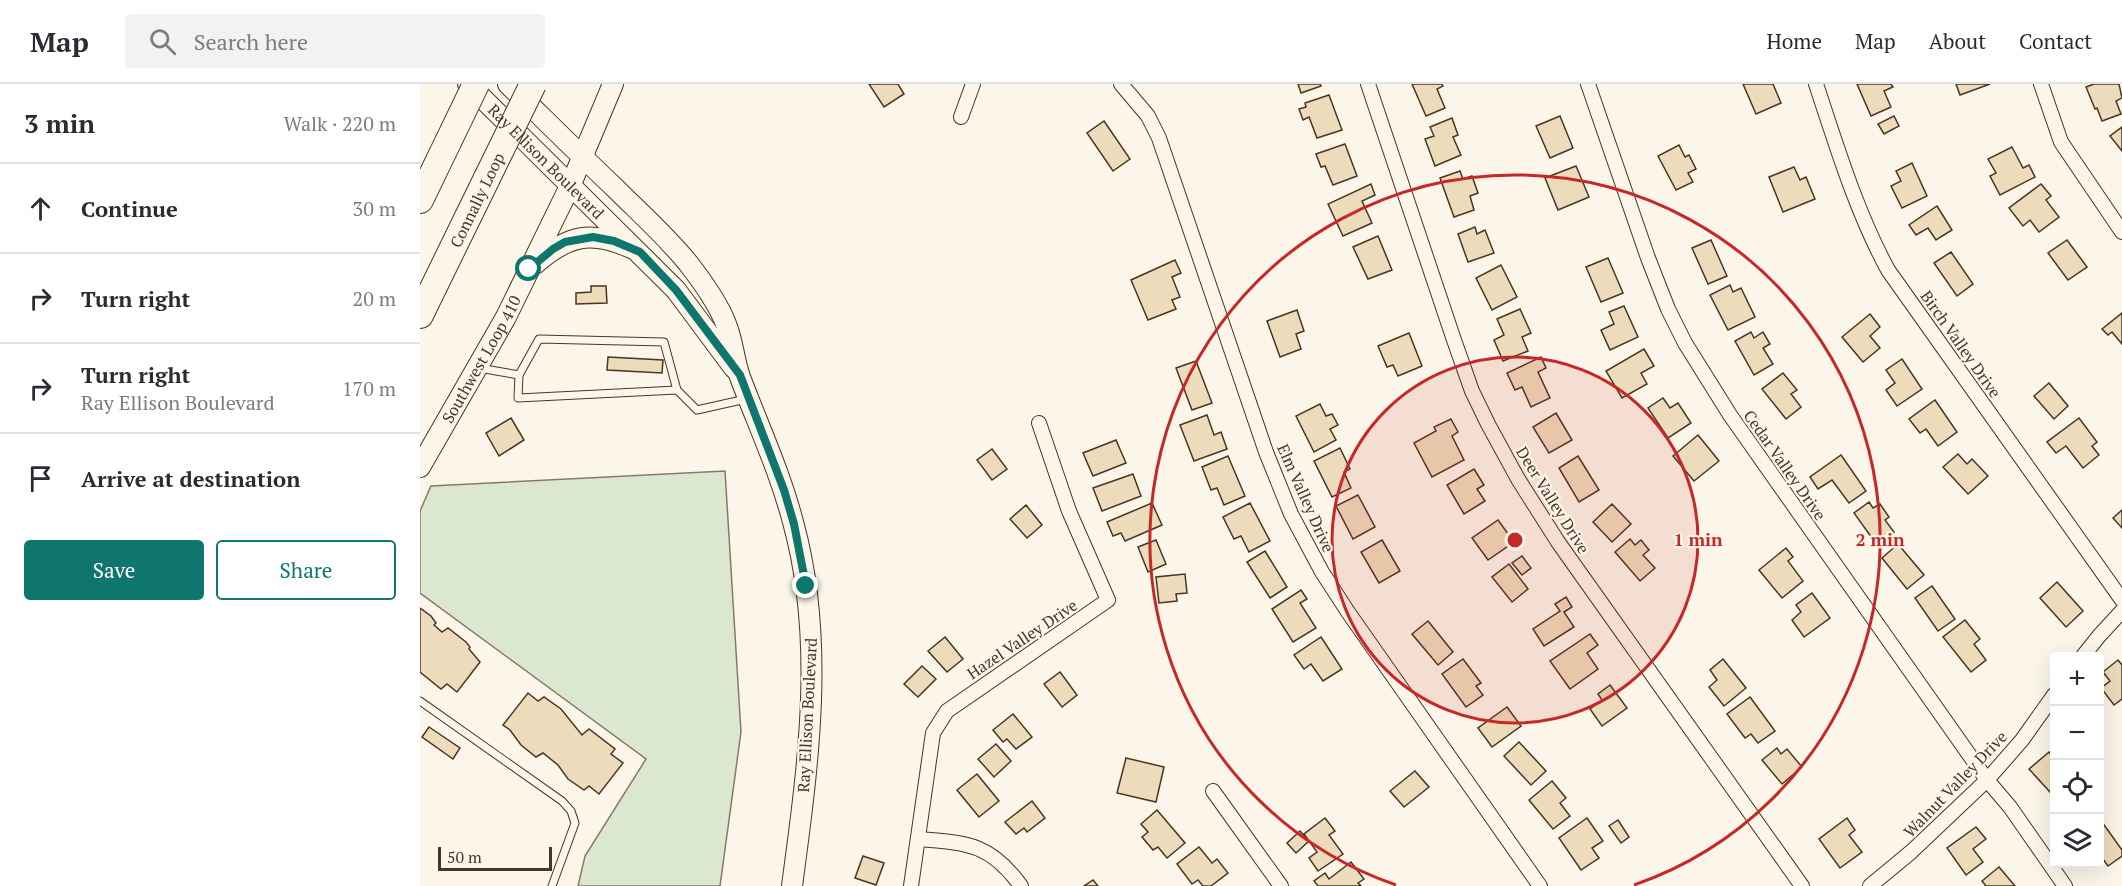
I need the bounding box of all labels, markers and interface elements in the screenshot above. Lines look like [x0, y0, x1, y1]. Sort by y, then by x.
search box [125, 14, 545, 68]
text: Map [30, 23, 89, 60]
icon: search [146, 25, 179, 58]
text: Search here [194, 27, 308, 56]
text: Home [1766, 27, 1822, 55]
text: Map [1855, 27, 1896, 55]
text: About [1929, 27, 1986, 55]
text: Contact [2019, 27, 2092, 55]
street label: Ray Ellison Boulevard [483, 99, 609, 224]
text: 3 min [24, 106, 95, 140]
text: Walk · 220 m [284, 110, 396, 137]
street label: Connally Loop [445, 149, 509, 251]
icon: ahead [24, 192, 57, 225]
text: Continue [81, 194, 178, 223]
text: 30 m [353, 195, 396, 222]
route start [515, 255, 541, 281]
icon: right [24, 282, 57, 315]
text: Turn right [81, 284, 190, 313]
text: 20 m [353, 285, 396, 312]
street label: Birch Valley Drive [1916, 286, 2006, 402]
street label: Southwest Loop 410 [436, 292, 526, 427]
text: Turn right [81, 360, 190, 389]
icon: right [24, 372, 57, 405]
text: 170 m [342, 375, 396, 402]
text: Ray Ellison Boulevard [81, 389, 275, 416]
street label: Cedar Valley Drive [1739, 406, 1831, 524]
street label: Elm Valley Drive [1272, 440, 1340, 556]
street label: Deer Valley Drive [1511, 442, 1595, 558]
icon: arrive [24, 462, 57, 495]
text: Arrive at destination [81, 464, 300, 493]
text: 1 min [1673, 527, 1723, 551]
text: 2 min [1855, 527, 1905, 551]
centre of rings [1505, 530, 1525, 550]
button: Save [24, 540, 204, 600]
button: Share [216, 540, 396, 600]
route end [792, 572, 818, 598]
street label: Hazel Valley Drive [962, 594, 1082, 684]
street label: Ray Ellison Boulevard [792, 637, 822, 793]
map controls [2050, 652, 2104, 868]
button: + [2050, 652, 2104, 706]
button: − [2050, 706, 2104, 760]
street label: Walnut Valley Drive [1898, 726, 2012, 842]
button: locate [2050, 760, 2104, 814]
button: layers [2050, 814, 2104, 868]
scale bar [438, 844, 552, 872]
text: 50 m [447, 846, 482, 868]

